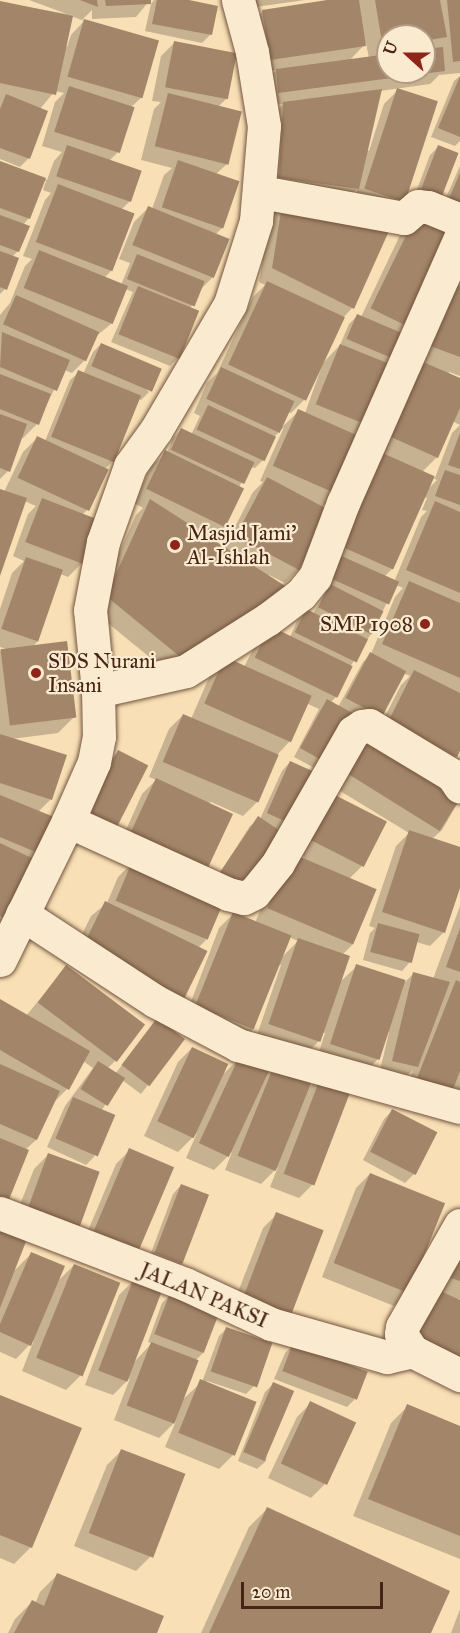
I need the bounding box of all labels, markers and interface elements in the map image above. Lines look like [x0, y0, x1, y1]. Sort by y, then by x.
north arrow [376, 24, 436, 84]
text: U [379, 39, 402, 57]
place label: Masjid Jami' Al-Ishlah [187, 520, 297, 570]
marker: Masjid Jami' Al-Ishlah [168, 538, 182, 552]
place label: SMP 1908 [320, 611, 413, 637]
marker: SMP 1908 [418, 617, 432, 631]
place label: SDS Nurani Insani [48, 648, 156, 698]
marker: SDS Nurani Insani [29, 666, 43, 680]
street label: JALAN PAKSI [136, 1257, 272, 1333]
scale bar [244, 1570, 386, 1608]
text: 20 m [252, 1581, 290, 1603]

